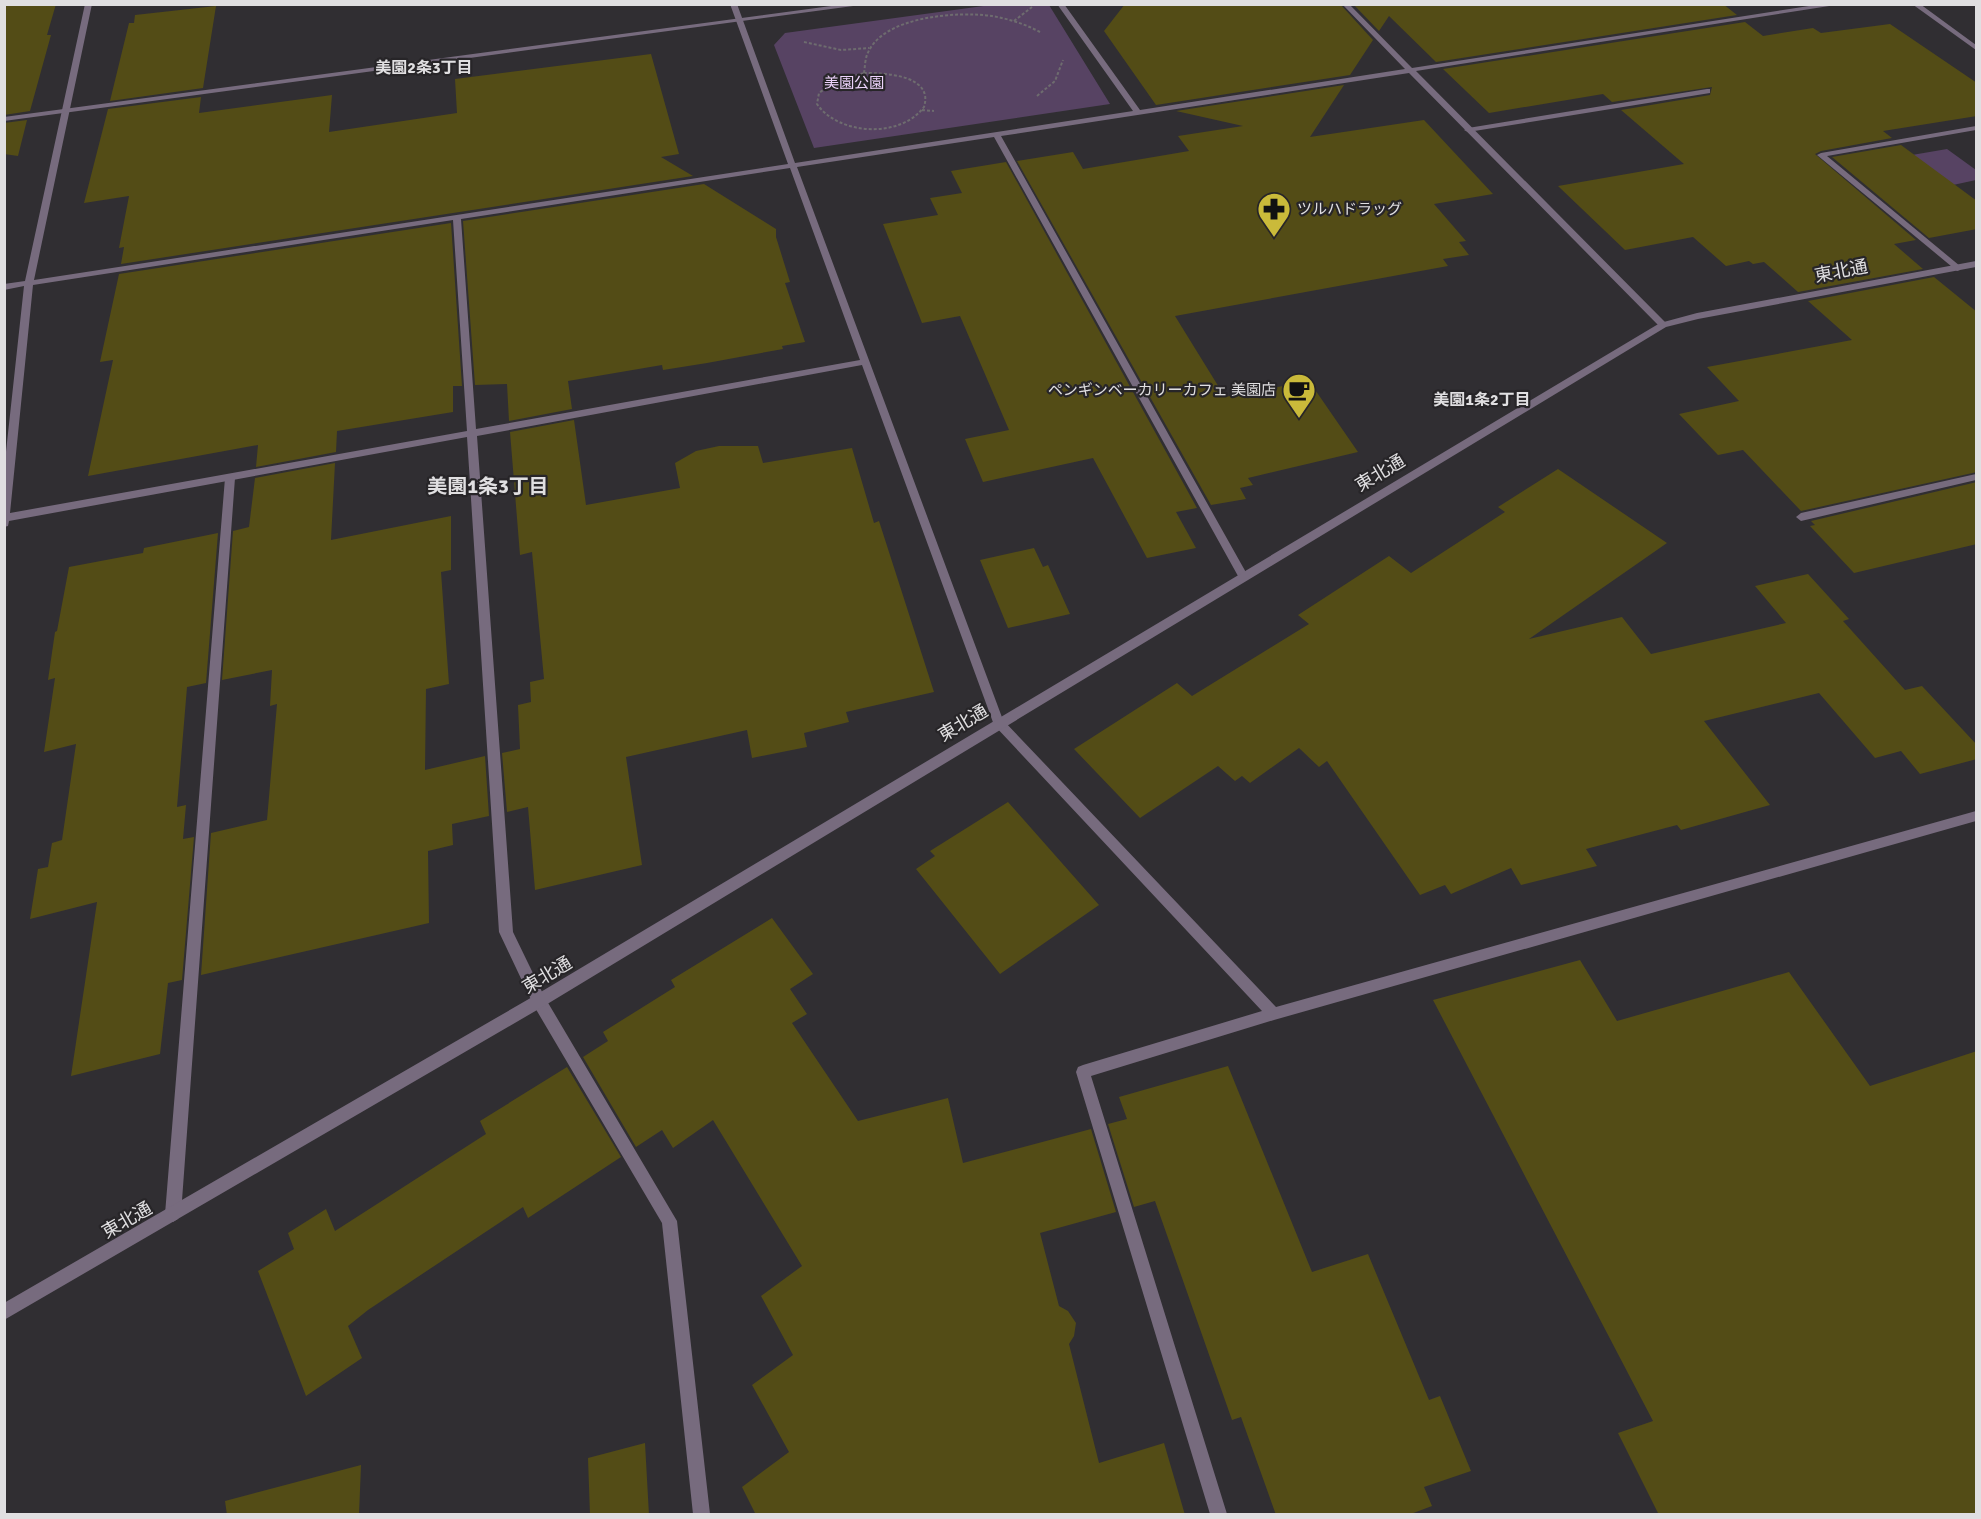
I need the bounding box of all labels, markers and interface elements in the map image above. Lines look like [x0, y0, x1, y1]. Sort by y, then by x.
district label: 美園2条3丁目 [375, 58, 473, 78]
park label: 美園公園 [824, 74, 884, 92]
pharmacy icon: ツルハドラッグ [1256, 191, 1292, 238]
place label: ツルハドラッグ [1297, 200, 1402, 218]
street label: 東北通 [1812, 255, 1870, 287]
cafe icon: ペンギンベーカリーカフェ 美園店 [1281, 372, 1317, 419]
place label: ペンギンベーカリーカフェ 美園店 [1048, 381, 1276, 399]
district label: 美園1条2丁目 [1433, 390, 1531, 410]
street label: 東北通 [1351, 450, 1409, 496]
district label: 美園1条3丁目 [427, 474, 549, 499]
street label: 東北通 [934, 700, 992, 746]
street label: 東北通 [518, 952, 576, 998]
street label: 東北通 [98, 1197, 156, 1243]

